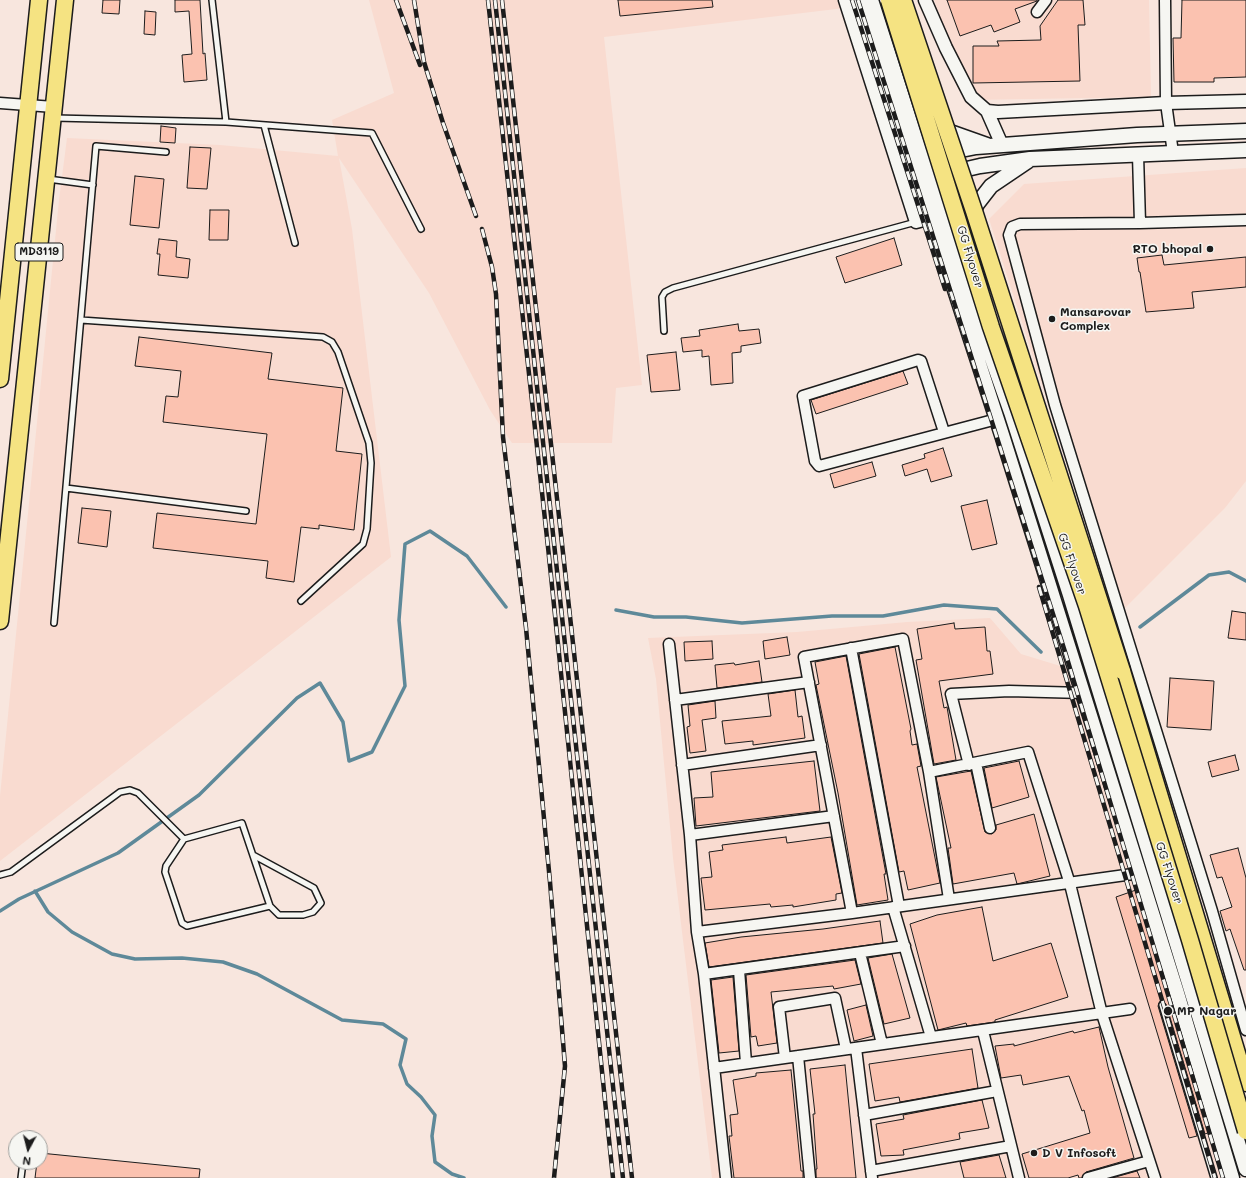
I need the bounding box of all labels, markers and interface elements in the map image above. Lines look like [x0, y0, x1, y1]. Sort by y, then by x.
street label: GG Flyover [954, 224, 986, 290]
place label: RTO bhopal [1132, 242, 1202, 256]
road number: MD3119 [15, 243, 63, 261]
marker: RTO bhopal [1205, 244, 1215, 254]
place label: Mansarovar Complex [1060, 305, 1131, 333]
marker: Mansarovar Complex [1047, 314, 1057, 324]
street label: GG Flyover [1055, 531, 1089, 597]
street label: GG Flyover [1152, 840, 1186, 906]
place label: MP Nagar [1177, 1004, 1236, 1018]
marker: MP Nagar [1162, 1005, 1174, 1017]
north arrow [8, 1130, 48, 1170]
place label: D V Infosoft [1042, 1146, 1116, 1160]
marker: D V Infosoft [1029, 1148, 1039, 1158]
text: N [22, 1153, 32, 1169]

